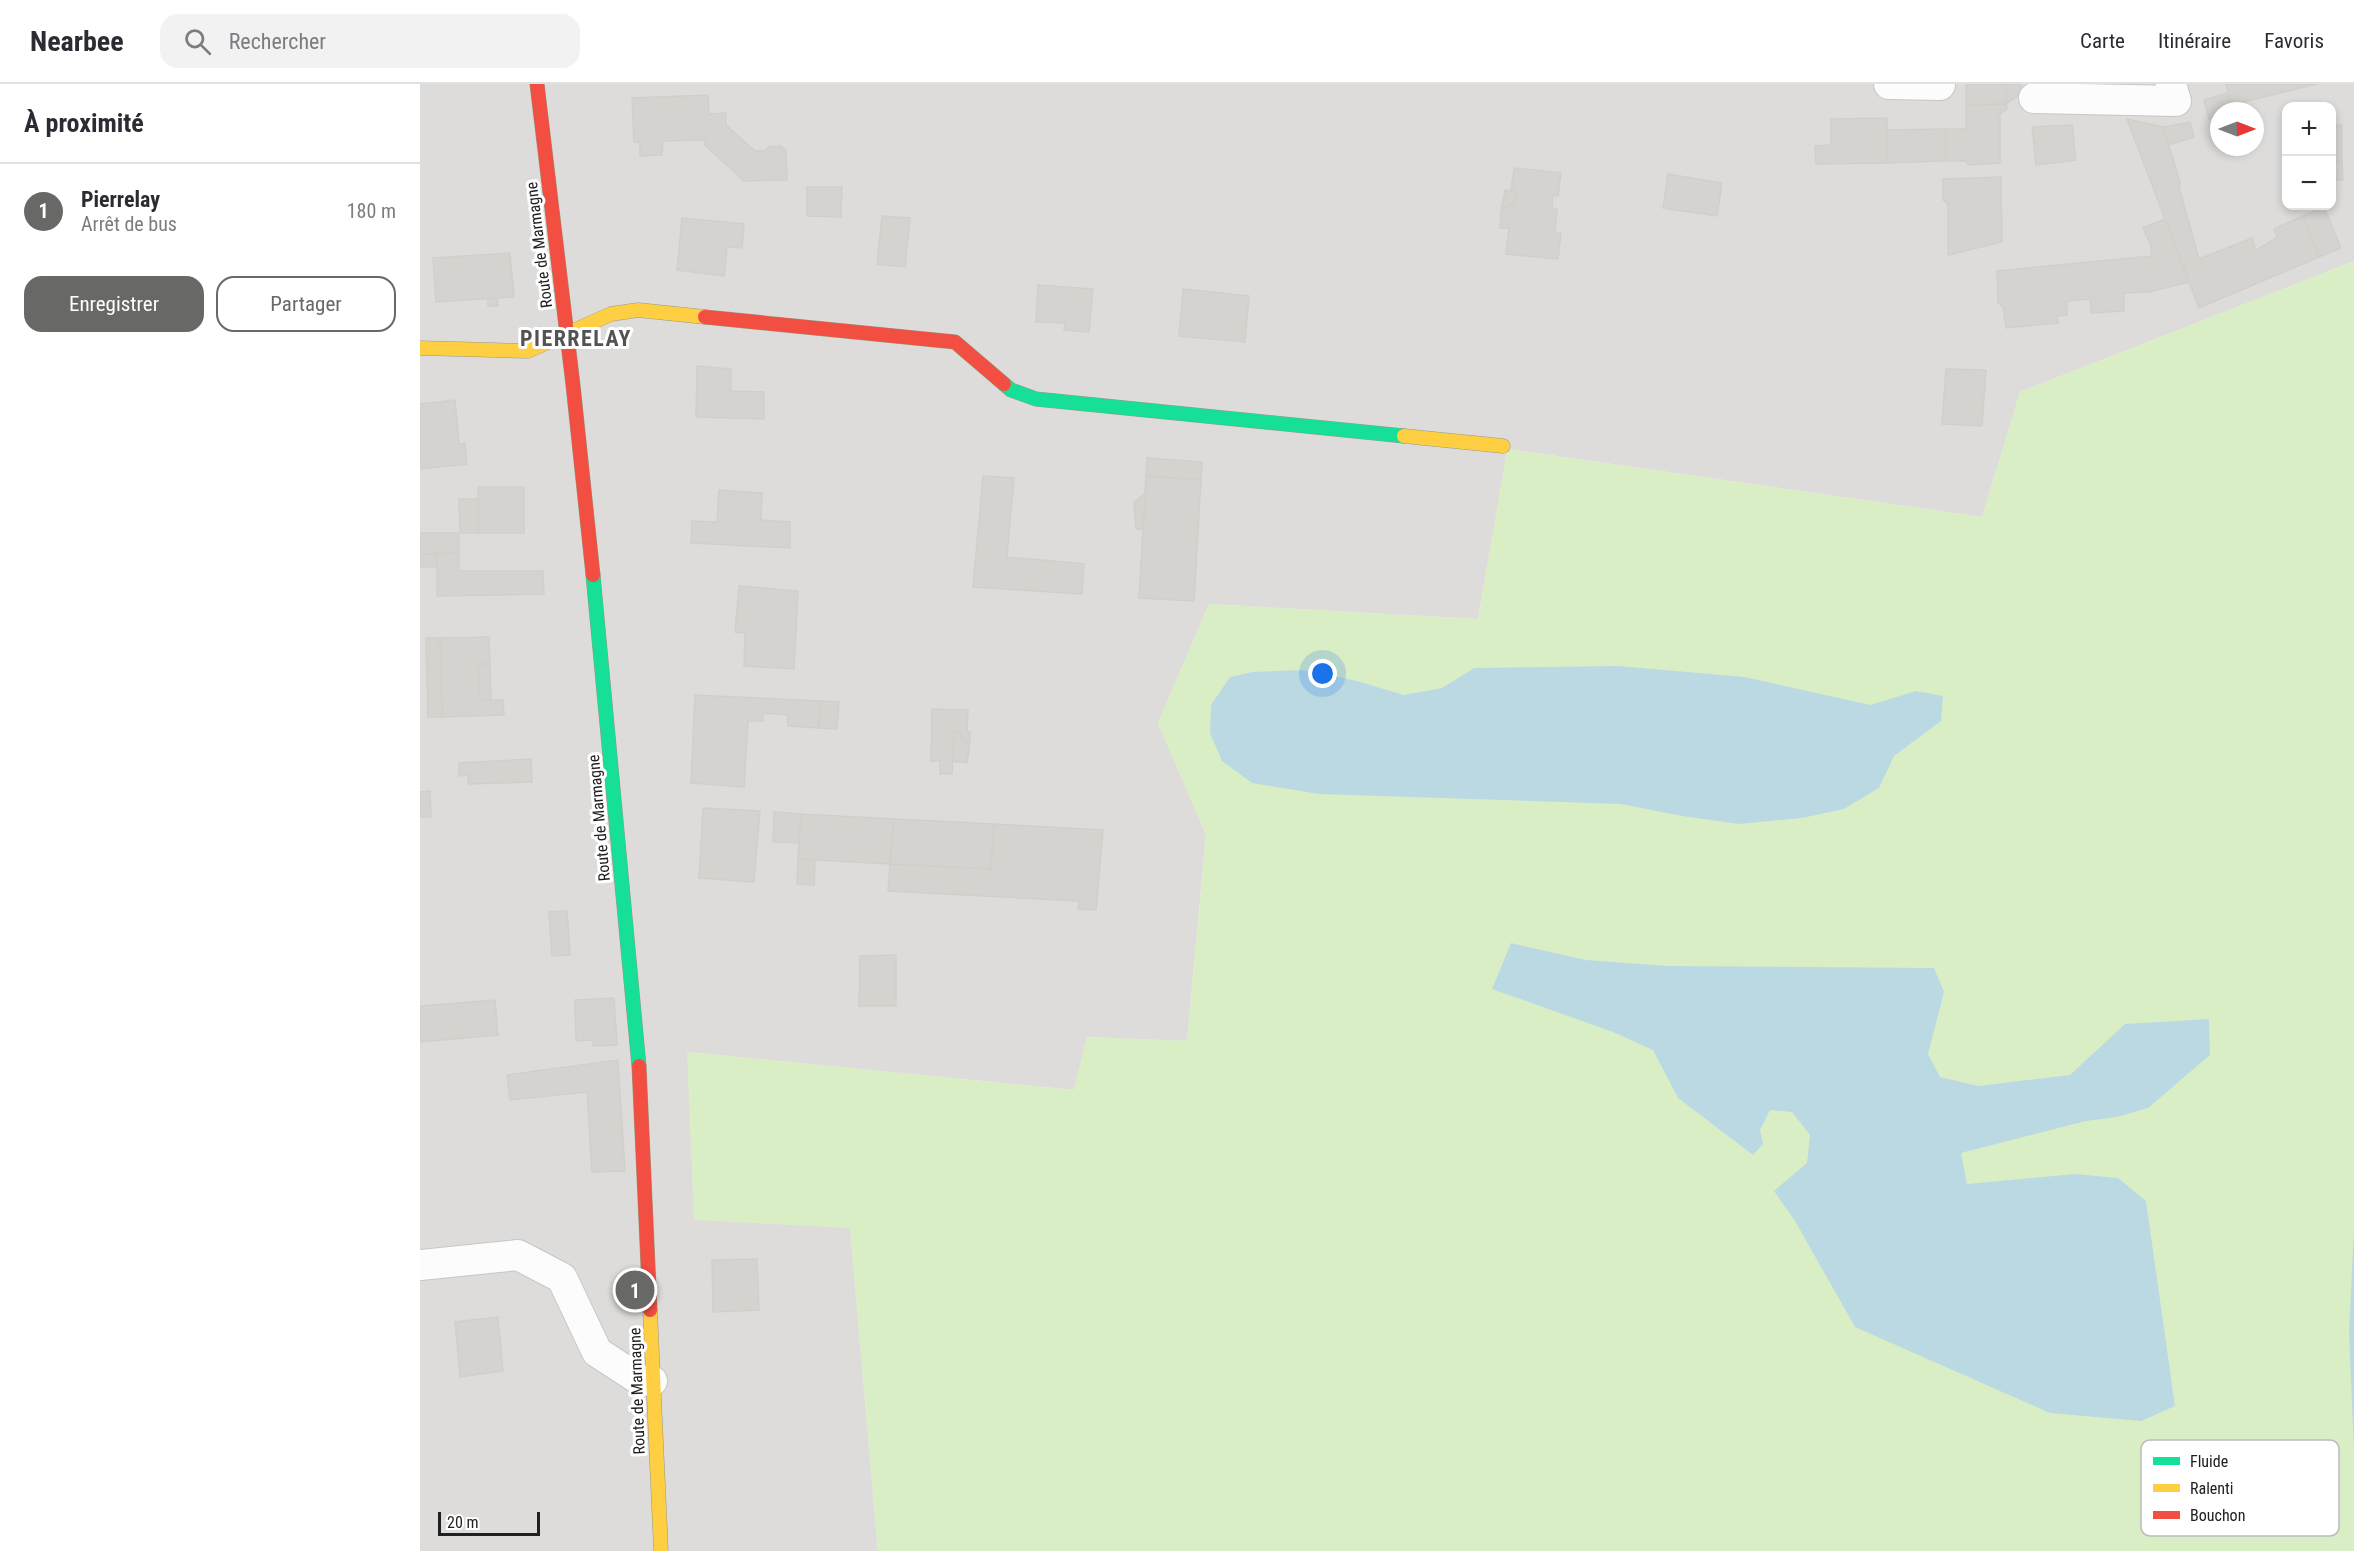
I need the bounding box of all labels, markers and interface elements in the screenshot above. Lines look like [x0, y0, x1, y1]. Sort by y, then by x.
search box [160, 14, 580, 68]
text: Nearbee [30, 25, 124, 58]
icon: search [181, 25, 214, 58]
text: Rechercher [229, 29, 326, 54]
text: Carte [2080, 29, 2125, 53]
text: Itinéraire [2158, 29, 2231, 53]
text: Favoris [2264, 29, 2324, 53]
north arrow [2210, 102, 2264, 156]
map controls [2282, 102, 2336, 210]
button: + [2282, 102, 2336, 156]
text: À proximité [24, 108, 144, 138]
button: − [2282, 156, 2336, 210]
street label: Route de Marmagne [522, 181, 556, 309]
text: Pierrelay [81, 187, 160, 212]
text: 1 [38, 199, 49, 223]
text: 180 m [347, 199, 396, 223]
text: Arrêt de bus [81, 212, 177, 236]
button: Enregistrer [24, 276, 204, 332]
button: Partager [216, 276, 396, 332]
district label: PIERRELAY [520, 326, 632, 351]
your location [1308, 659, 1337, 688]
street label: Route de Marmagne [584, 754, 614, 882]
pin: 1 [616, 1268, 654, 1312]
street label: Route de Marmagne [625, 1327, 649, 1455]
legend [2141, 1440, 2339, 1536]
text: Fluide [2190, 1452, 2228, 1471]
text: Ralenti [2190, 1479, 2233, 1498]
text: Bouchon [2190, 1506, 2245, 1525]
scale bar [438, 1509, 540, 1536]
text: 20 m [447, 1513, 479, 1532]

